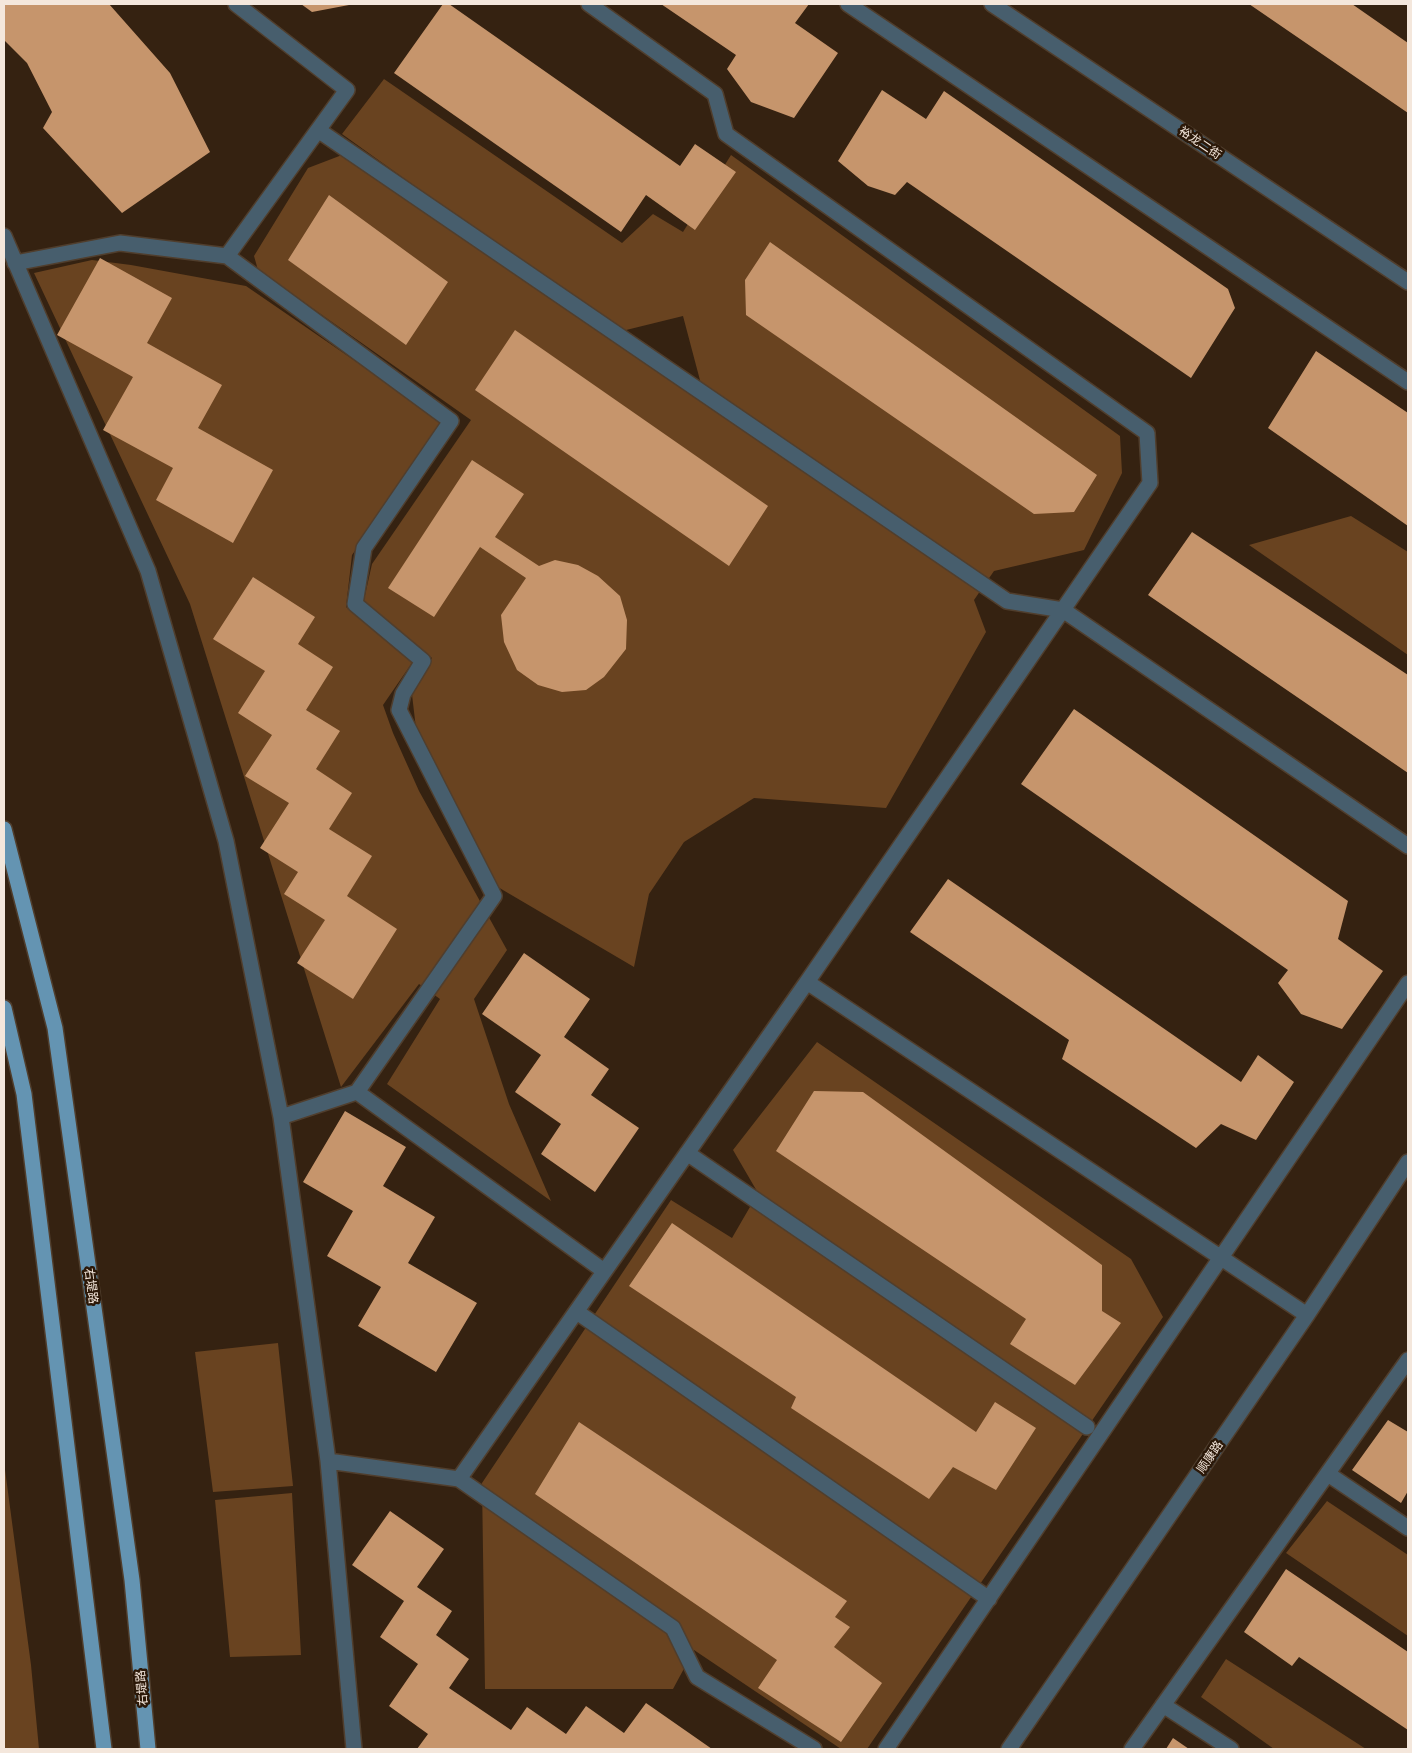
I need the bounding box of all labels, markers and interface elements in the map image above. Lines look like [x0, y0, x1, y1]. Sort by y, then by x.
street label: 裕龙二街 [1176, 124, 1224, 162]
street label: 右堤路 [81, 1267, 101, 1305]
street label: 顺康路 [1194, 1438, 1226, 1476]
street label: 右堤路 [133, 1669, 151, 1707]

